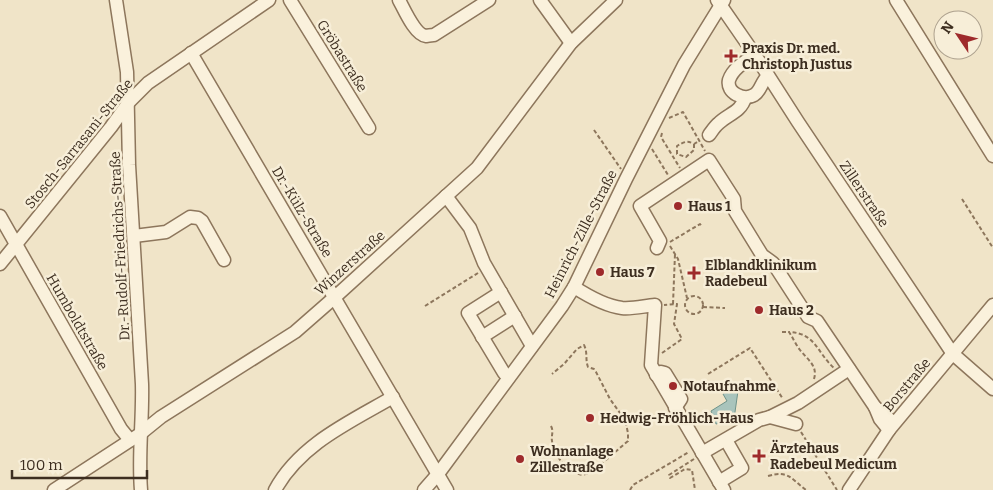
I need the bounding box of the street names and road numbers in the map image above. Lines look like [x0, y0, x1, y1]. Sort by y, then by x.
street label: Gröbastraße [313, 17, 371, 95]
street label: Stosch-Sarrasani-Straße [21, 76, 137, 212]
street label: Dr.-Rudolf-Friedrichs-Straße [107, 151, 133, 341]
street label: Zillerstraße [836, 158, 892, 230]
street label: Dr.-Külz-Straße [268, 163, 336, 261]
street label: Heinrich-Zille-Straße [541, 167, 621, 301]
street label: Winzerstraße [311, 227, 389, 299]
street label: Humboldtstraße [43, 271, 111, 373]
street label: Borstraße [880, 355, 934, 415]

